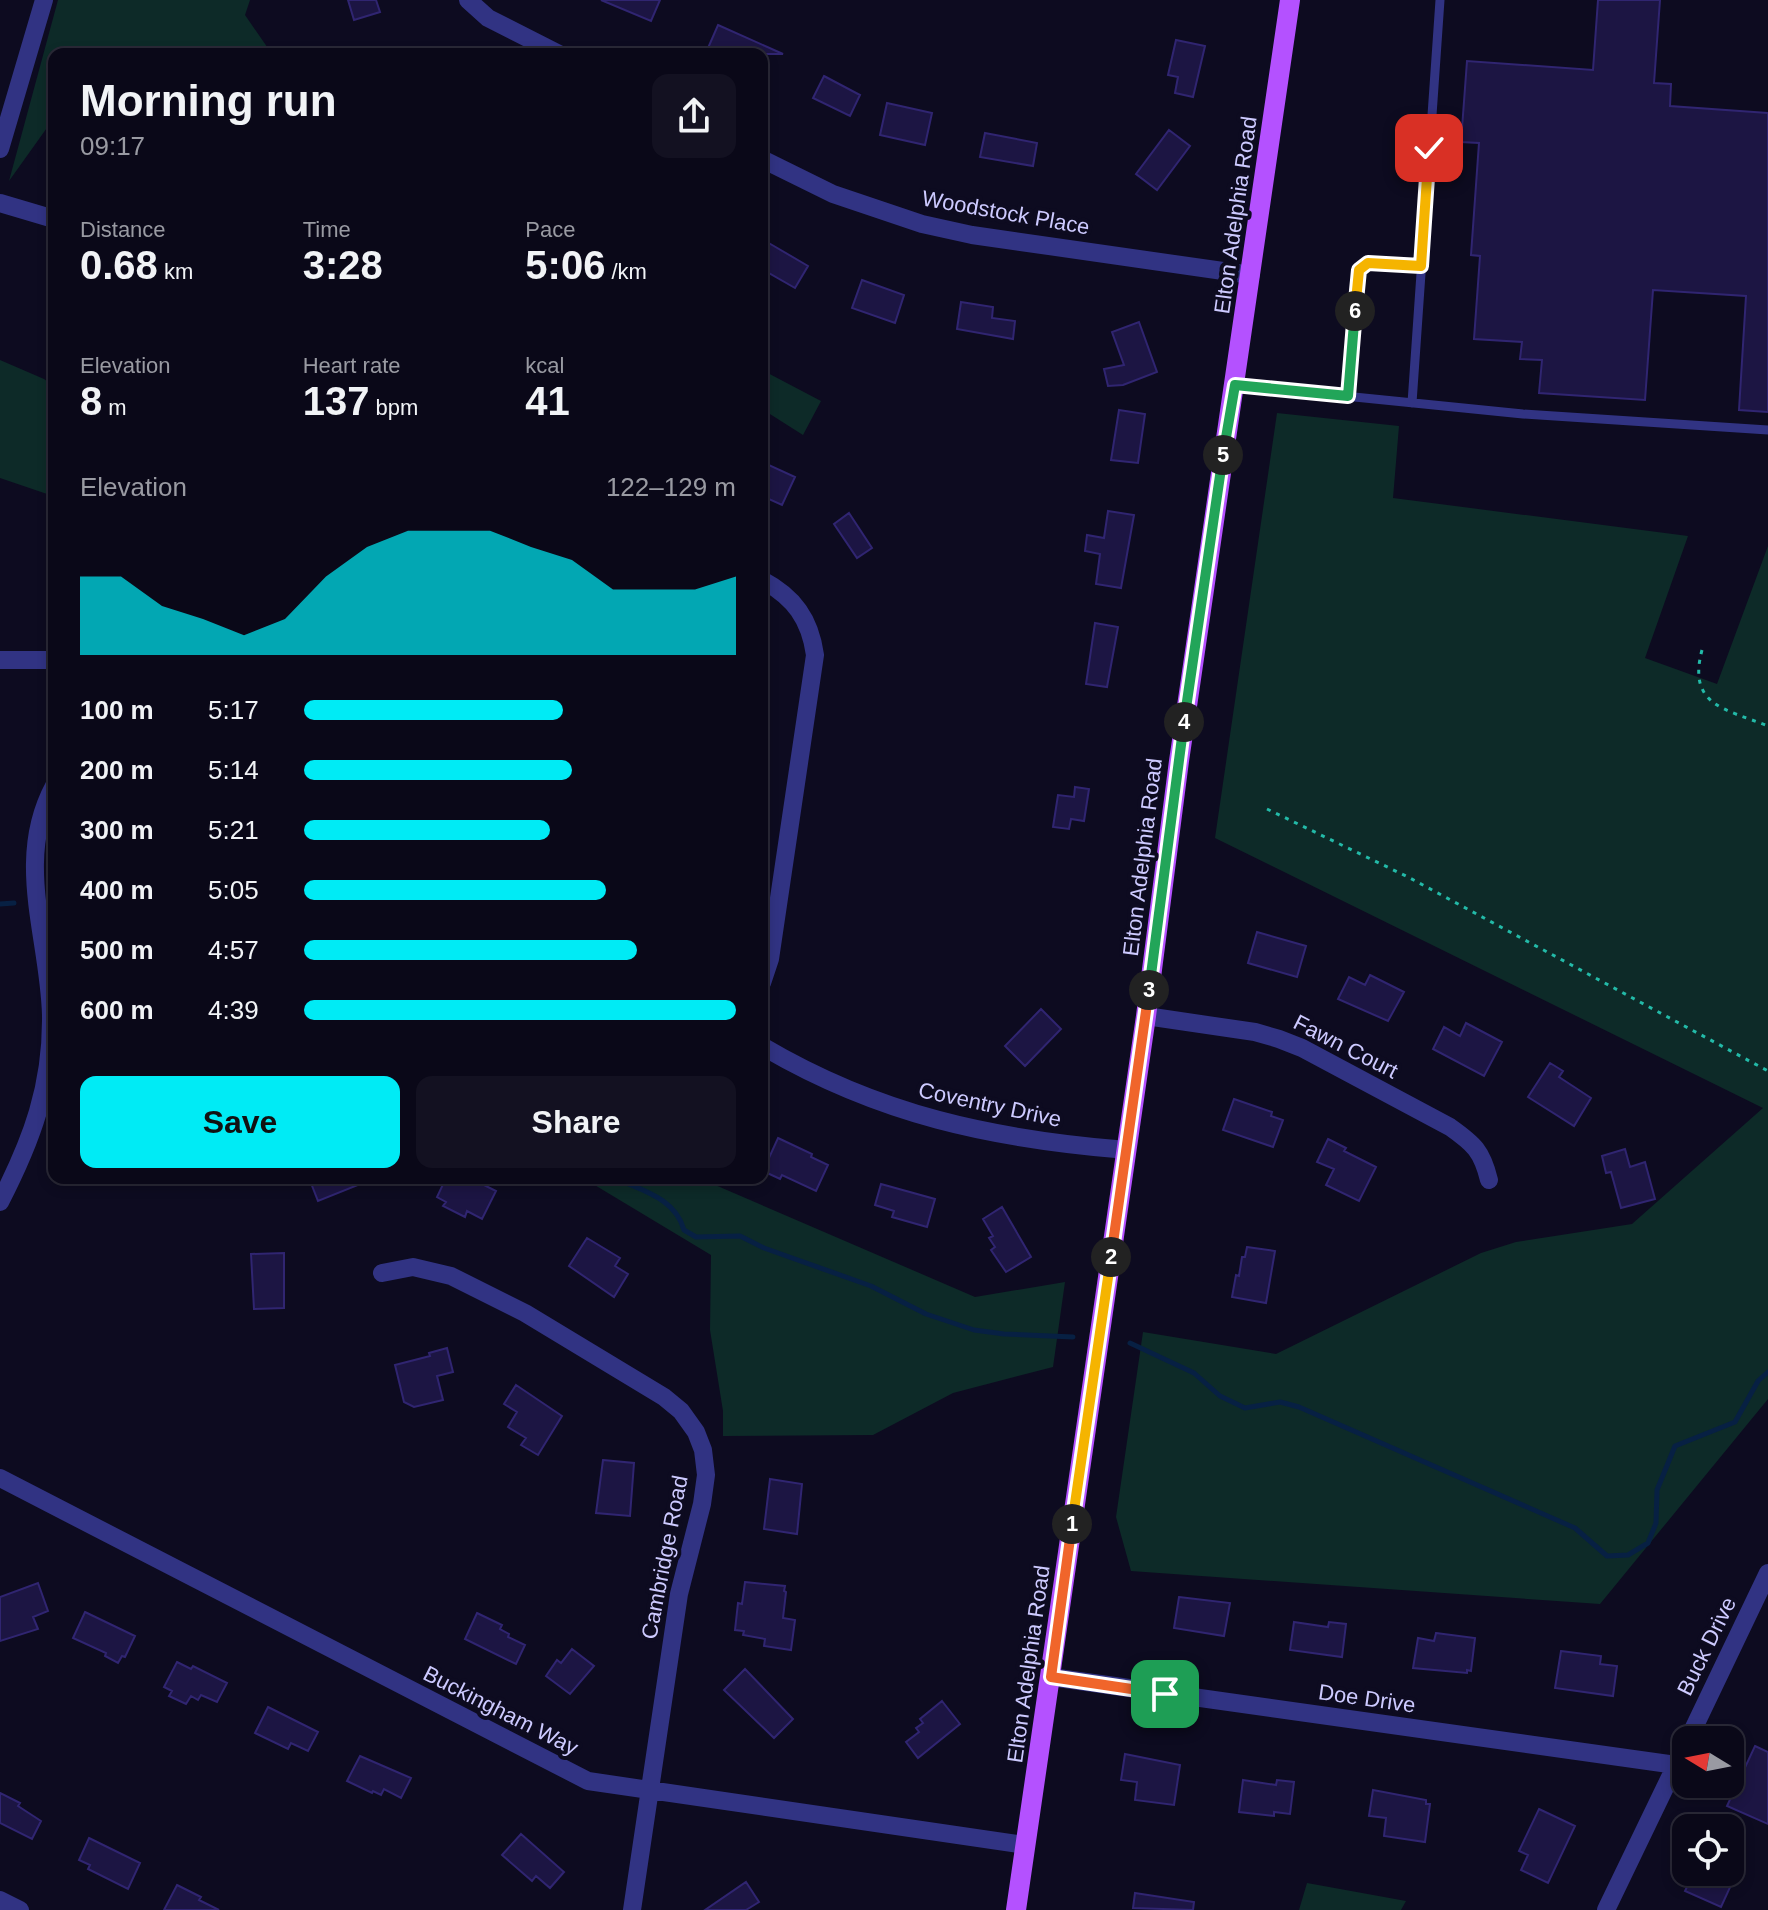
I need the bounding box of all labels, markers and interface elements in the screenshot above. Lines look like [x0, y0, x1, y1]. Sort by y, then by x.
button: share [652, 74, 736, 158]
text: Morning run [80, 76, 337, 125]
pin [1395, 114, 1463, 182]
street label: Elton Adelphia Road [1209, 115, 1262, 316]
icon: check [1407, 126, 1451, 170]
text: 09:17 [80, 131, 145, 161]
street label: Woodstock Place [920, 185, 1092, 240]
text: Distance [80, 217, 166, 242]
text: Time [303, 217, 351, 242]
text: Pace [525, 217, 575, 242]
text: 0.68 [80, 243, 158, 287]
text: 3:28 [303, 243, 383, 287]
text: 5:06 [525, 243, 605, 287]
text: km [158, 259, 193, 284]
text: /km [605, 259, 647, 284]
pin: 6 [1335, 291, 1375, 331]
text: 6 [1349, 298, 1361, 323]
text: Elevation [80, 353, 171, 378]
text: Heart rate [303, 353, 400, 378]
text: kcal [525, 353, 564, 378]
text: 8 [80, 379, 102, 423]
text: 137 [303, 379, 369, 423]
text: 41 [525, 379, 570, 423]
text: m [102, 395, 127, 420]
text: bpm [369, 395, 418, 420]
pin: 5 [1203, 435, 1243, 475]
text: 5 [1217, 442, 1229, 467]
text: Elevation [80, 472, 187, 502]
text: 122–129 m [606, 472, 736, 502]
text: 100 m [80, 695, 154, 725]
text: 5:17 [208, 695, 259, 725]
pin: 4 [1164, 702, 1204, 742]
text: 4 [1178, 709, 1190, 734]
text: 200 m [80, 755, 154, 785]
text: 5:14 [208, 755, 259, 785]
street label: Elton Adelphia Road [1118, 757, 1167, 958]
text: 300 m [80, 815, 154, 845]
text: 5:21 [208, 815, 259, 845]
text: 400 m [80, 875, 154, 905]
text: 5:05 [208, 875, 259, 905]
text: 500 m [80, 935, 154, 965]
text: 4:57 [208, 935, 259, 965]
pin: 3 [1129, 970, 1169, 1010]
text: 3 [1143, 977, 1155, 1002]
text: 600 m [80, 995, 154, 1025]
text: 4:39 [208, 995, 259, 1025]
street label: Fawn Court [1289, 1009, 1402, 1083]
button: Save [80, 1076, 400, 1168]
button: Share [416, 1076, 736, 1168]
street label: Coventry Drive [916, 1077, 1064, 1132]
pin: 2 [1091, 1237, 1131, 1277]
text: 2 [1105, 1244, 1117, 1269]
street label: Cambridge Road [636, 1473, 693, 1641]
pin: 1 [1052, 1504, 1092, 1544]
text: 1 [1066, 1511, 1078, 1536]
street label: Elton Adelphia Road [1002, 1564, 1055, 1765]
street label: Buck Drive [1672, 1593, 1741, 1699]
pin [1131, 1660, 1199, 1728]
street label: Buckingham Way [419, 1661, 582, 1760]
icon: arrive [1143, 1672, 1187, 1716]
street label: Doe Drive [1317, 1679, 1417, 1718]
north arrow [1672, 1726, 1744, 1798]
map controls [1672, 1726, 1744, 1886]
button: locate [1672, 1814, 1744, 1886]

